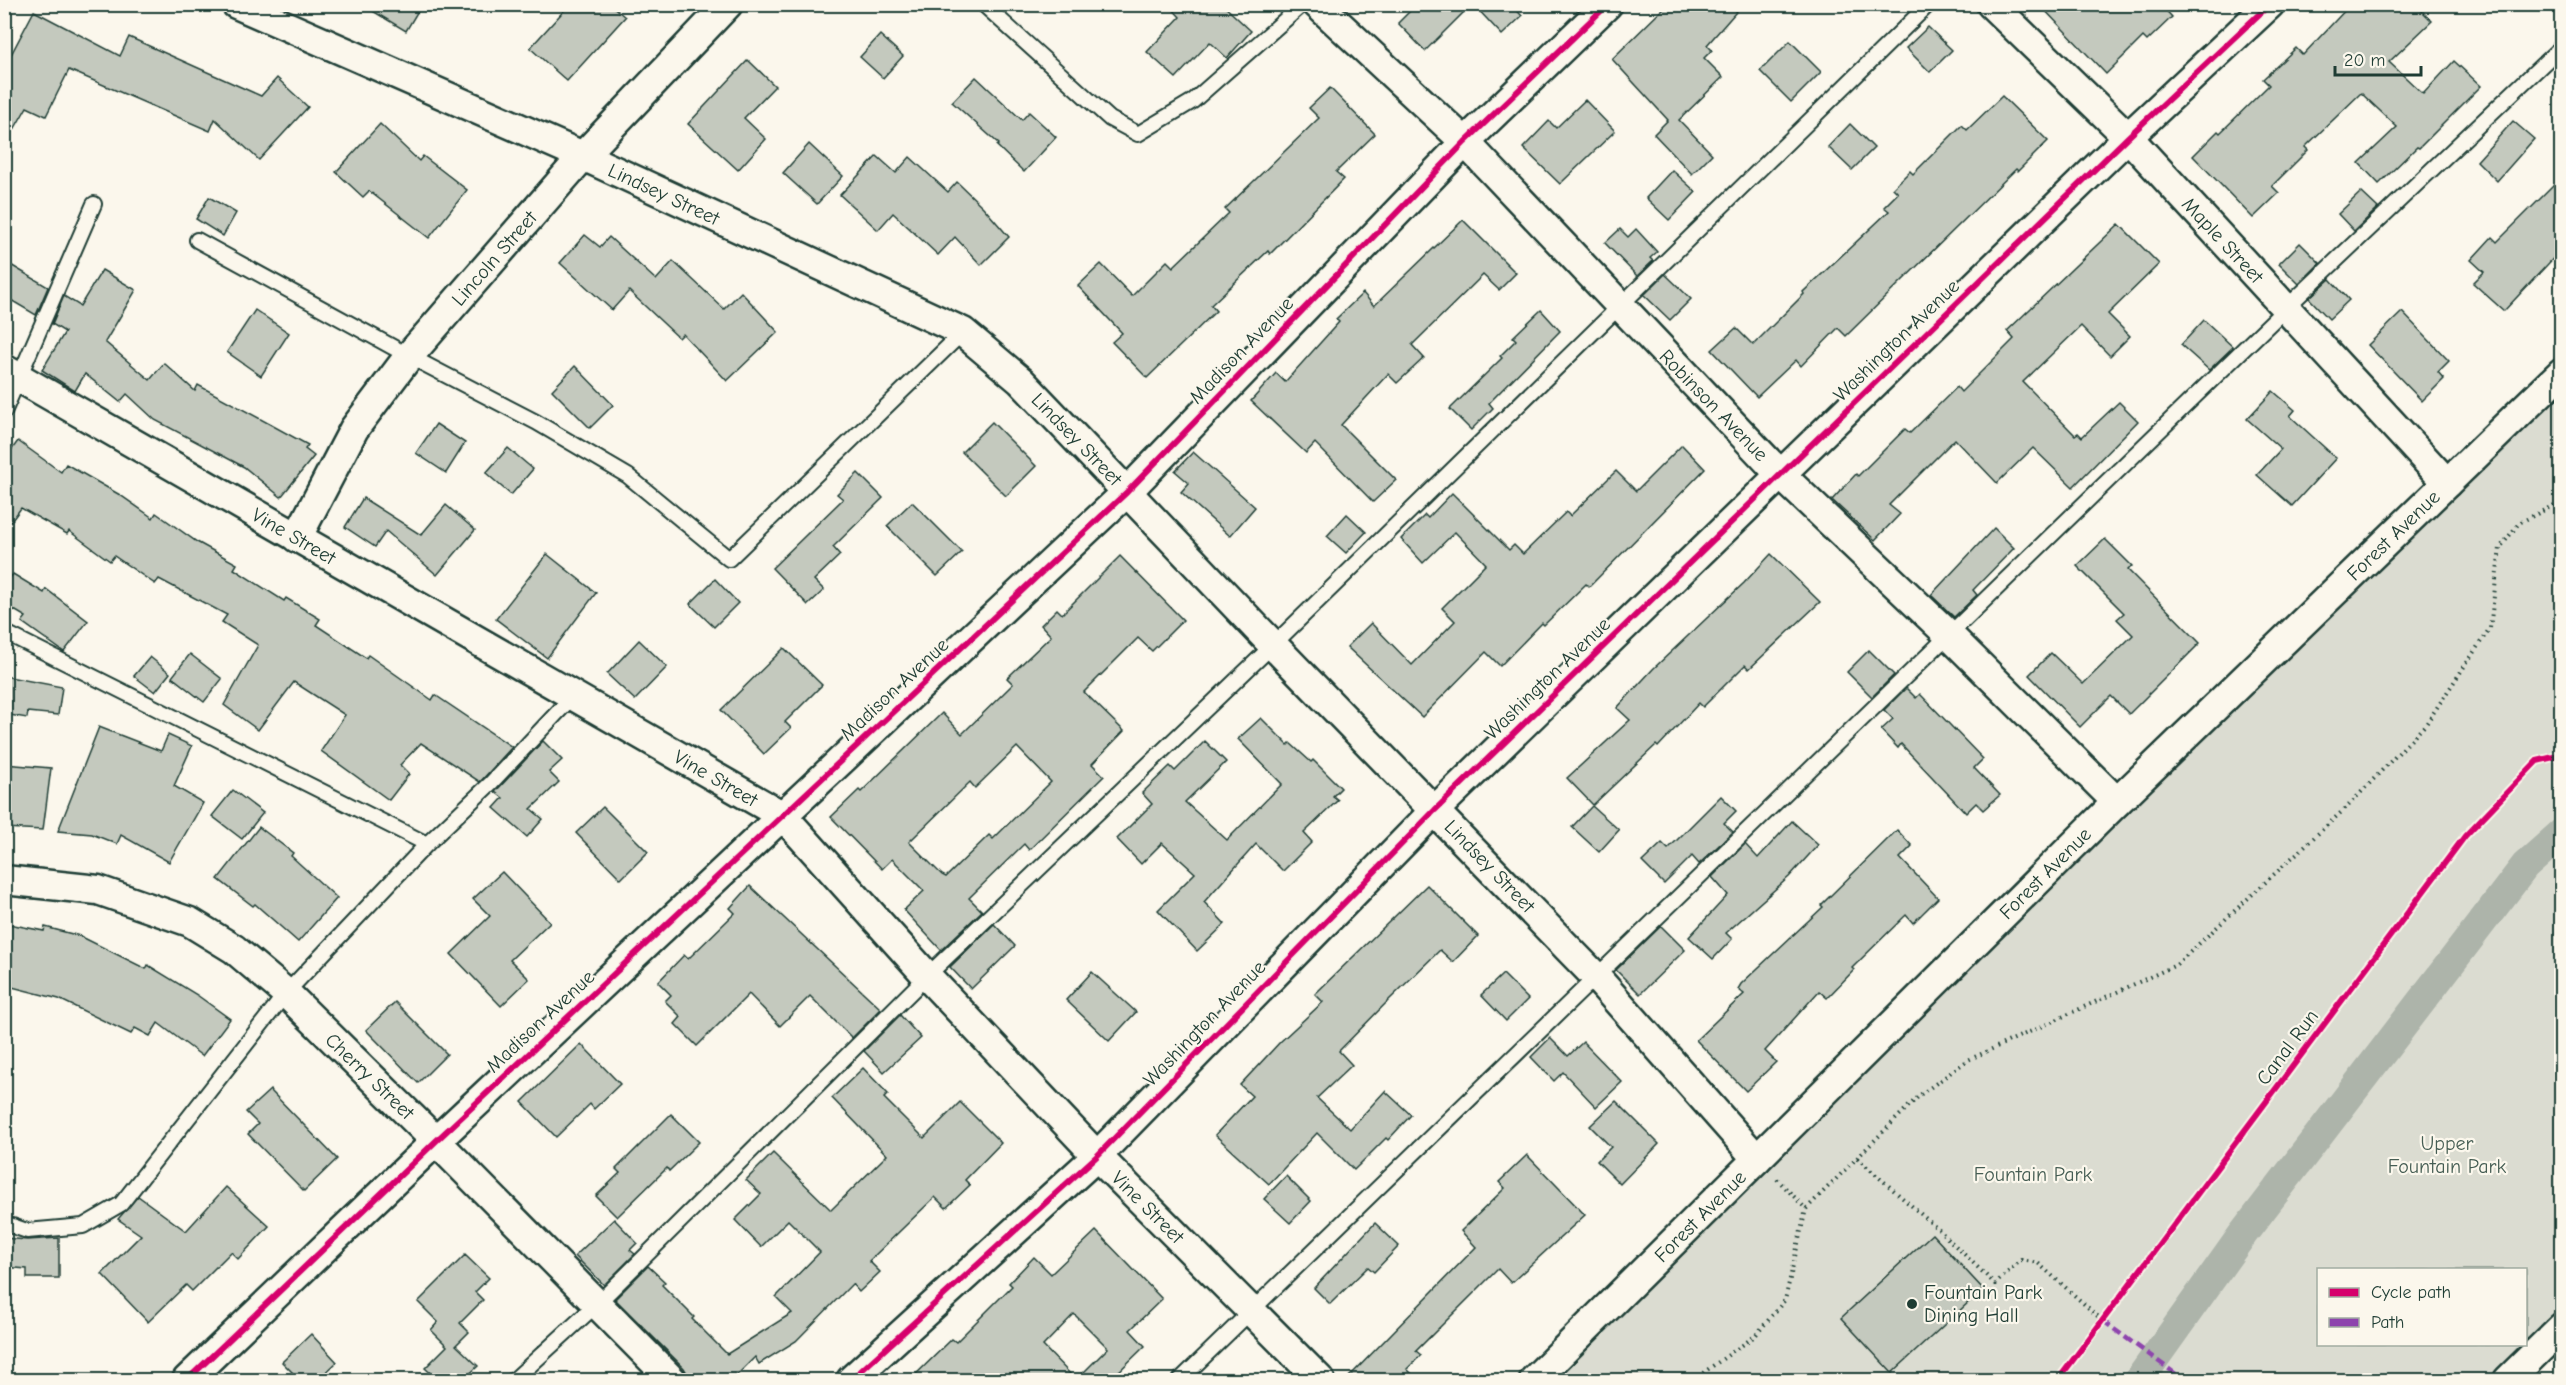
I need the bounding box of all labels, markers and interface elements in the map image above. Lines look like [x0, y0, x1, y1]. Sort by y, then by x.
scale bar [2335, 39, 2420, 77]
text: 20 m [2344, 50, 2385, 71]
street label: Lindsey Street [604, 159, 724, 231]
street label: Maple Street [2177, 193, 2269, 289]
street label: Lincoln Street [447, 205, 543, 310]
street label: Washington Avenue [1829, 274, 1964, 406]
street label: Madison Avenue [1185, 292, 1298, 409]
street label: Robinson Avenue [1655, 345, 1773, 466]
street label: Lindsey Street [1027, 388, 1128, 491]
street label: Forest Avenue [2342, 485, 2445, 585]
street label: Vine Street [248, 503, 341, 570]
street label: Washington Avenue [1480, 612, 1615, 744]
street label: Madison Avenue [835, 633, 953, 745]
street label: Vine Street [670, 745, 763, 812]
street label: Lindsey Street [1440, 815, 1541, 918]
street label: Forest Avenue [1995, 823, 2096, 924]
street label: Washington Avenue [1138, 956, 1270, 1091]
street label: Madison Avenue [481, 965, 599, 1077]
street label: Canal Run [2252, 1005, 2323, 1089]
street label: Cherry Street [320, 1028, 420, 1125]
park label: Upper Fountain Park [2388, 1132, 2506, 1178]
park label: Fountain Park [1974, 1163, 2092, 1186]
street label: Vine Street [1107, 1166, 1190, 1249]
street label: Forest Avenue [1650, 1166, 1751, 1267]
legend [2317, 1268, 2527, 1346]
place label: Fountain Park Dining Hall [1924, 1281, 2043, 1327]
text: Cycle path [2371, 1282, 2451, 1303]
marker: Fountain Park Dining Hall [1905, 1297, 1919, 1311]
text: Path [2371, 1312, 2404, 1333]

